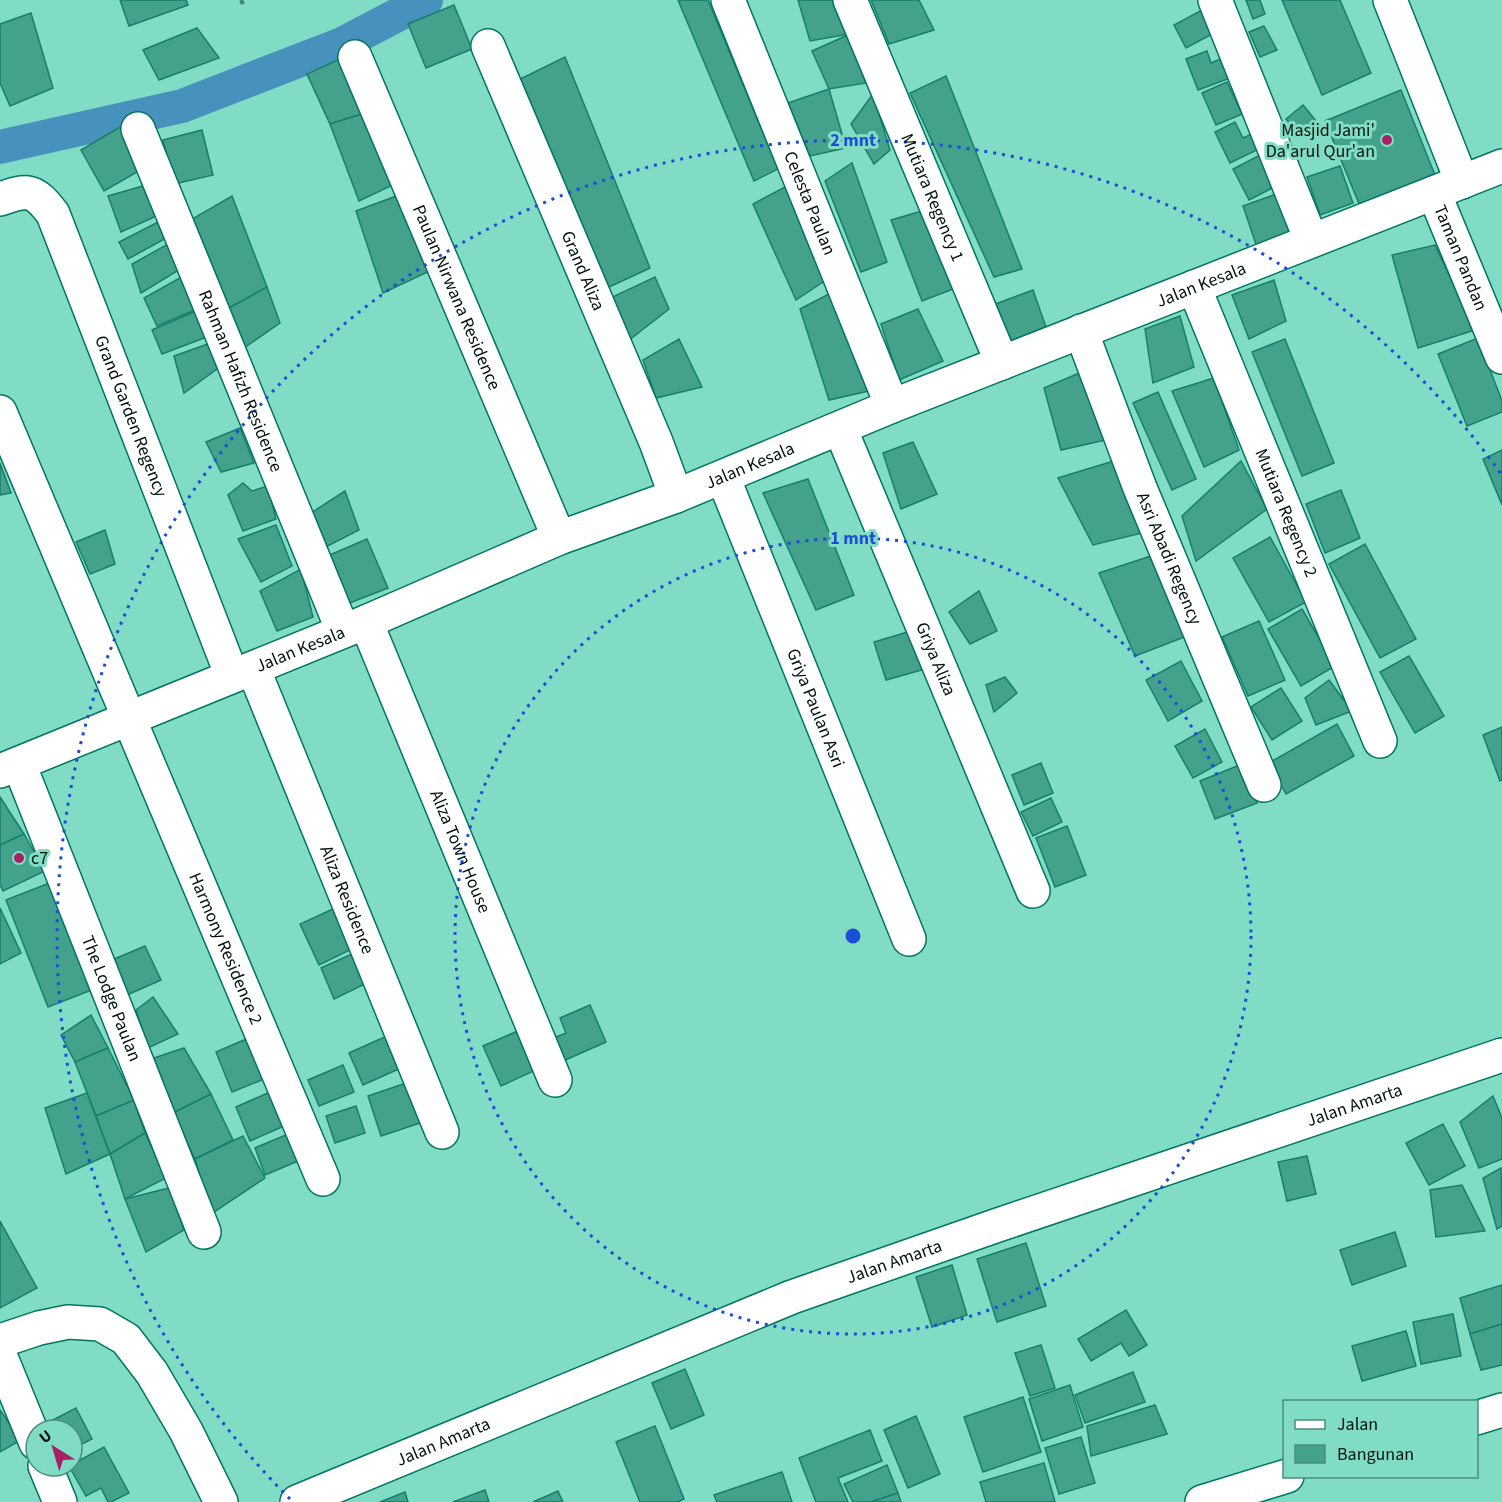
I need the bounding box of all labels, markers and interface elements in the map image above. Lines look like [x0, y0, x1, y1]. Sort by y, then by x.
place label: Masjid Jami' Da'arul Qur'an [1266, 118, 1375, 164]
text: 2 mnt [830, 128, 876, 153]
street label: Mutiara Regency 1 [895, 129, 971, 265]
marker: Masjid Jami' Da'arul Qur'an [1380, 133, 1394, 147]
street label: Celesta Paulan [778, 147, 842, 259]
street label: Paulan Nirwana Residence [407, 201, 507, 394]
street label: Taman Pandan [1428, 201, 1494, 314]
street label: Grand Aliza [555, 227, 611, 314]
street label: Jalan Kesala [1152, 256, 1249, 313]
street label: Rahman Hafizh Residence [192, 286, 289, 476]
street label: Grand Garden Regency [89, 332, 174, 501]
street label: Jalan Kesala [702, 436, 798, 495]
street label: Mutiara Regency 2 [1249, 445, 1324, 581]
street label: Asri Abadi Regency [1131, 488, 1208, 629]
text: 1 mnt [830, 526, 876, 551]
street label: Griya Aliza [910, 618, 963, 699]
street label: Jalan Kesala [252, 619, 349, 678]
street label: Griya Paulan Asri [781, 645, 851, 771]
street label: Aliza Town House [424, 786, 497, 917]
street label: Aliza Residence [314, 841, 381, 958]
place label: c7 [31, 846, 48, 871]
marker: c7 [12, 851, 26, 865]
street label: Harmony Residence 2 [183, 869, 269, 1028]
centre of rings [843, 926, 863, 946]
street label: The Lodge Paulan [75, 932, 148, 1065]
street label: Jalan Amarta [1303, 1077, 1406, 1133]
street label: Jalan Amarta [843, 1233, 945, 1290]
legend [1283, 1400, 1478, 1478]
street label: Jalan Amarta [392, 1411, 494, 1472]
text: Jalan [1337, 1412, 1378, 1437]
north arrow [24, 1418, 84, 1478]
text: U [35, 1425, 56, 1449]
text: Bangunan [1337, 1442, 1414, 1467]

